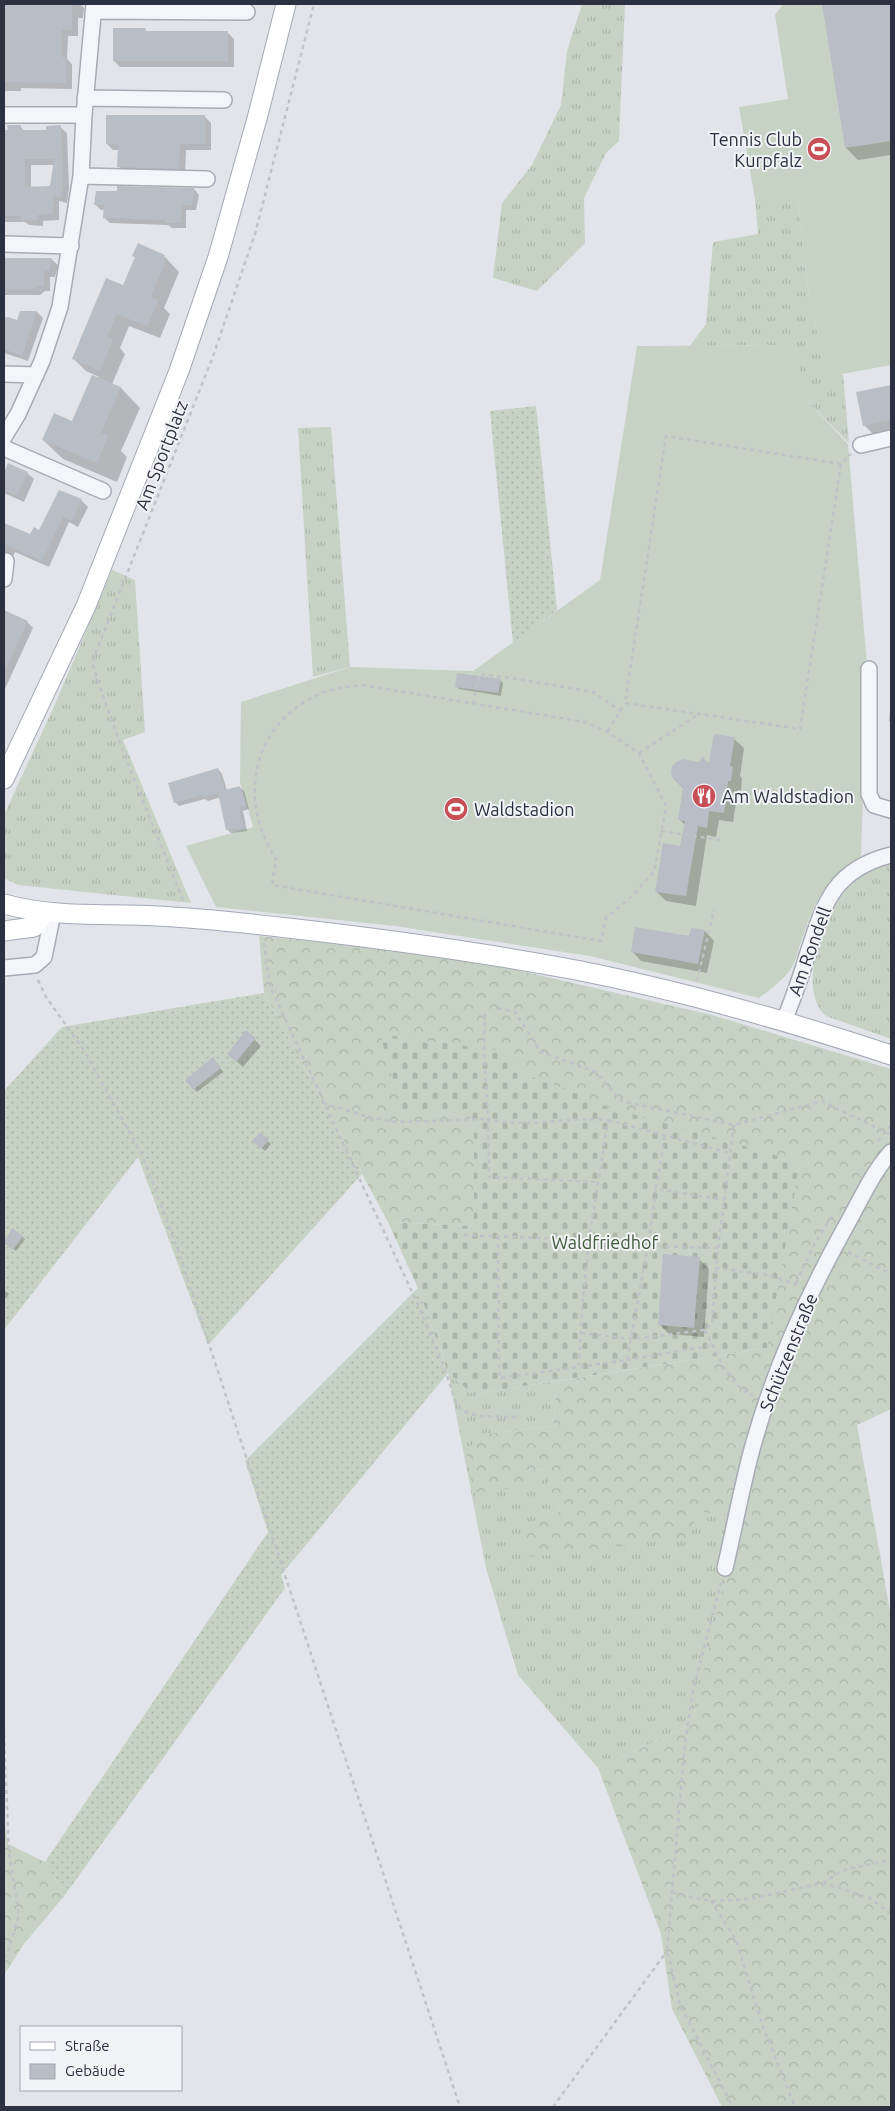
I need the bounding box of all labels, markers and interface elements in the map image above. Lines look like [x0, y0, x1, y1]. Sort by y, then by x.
place label: Tennis Club Kurpfalz [709, 129, 802, 170]
sports icon: Tennis Club Kurpfalz [806, 136, 832, 162]
street label: Am Sportplatz [131, 397, 191, 513]
restaurant icon: Am Waldstadion [691, 783, 717, 809]
place label: Am Waldstadion [722, 786, 854, 806]
sports icon: Waldstadion [443, 796, 469, 822]
place label: Waldstadion [474, 799, 575, 819]
street label: Am Rondell [784, 904, 834, 998]
park label: Waldfriedhof [552, 1232, 659, 1252]
street label: Schützenstraße [755, 1290, 821, 1414]
legend [20, 2026, 182, 2091]
text: Straße [65, 2037, 109, 2054]
text: Gebäude [65, 2062, 125, 2079]

